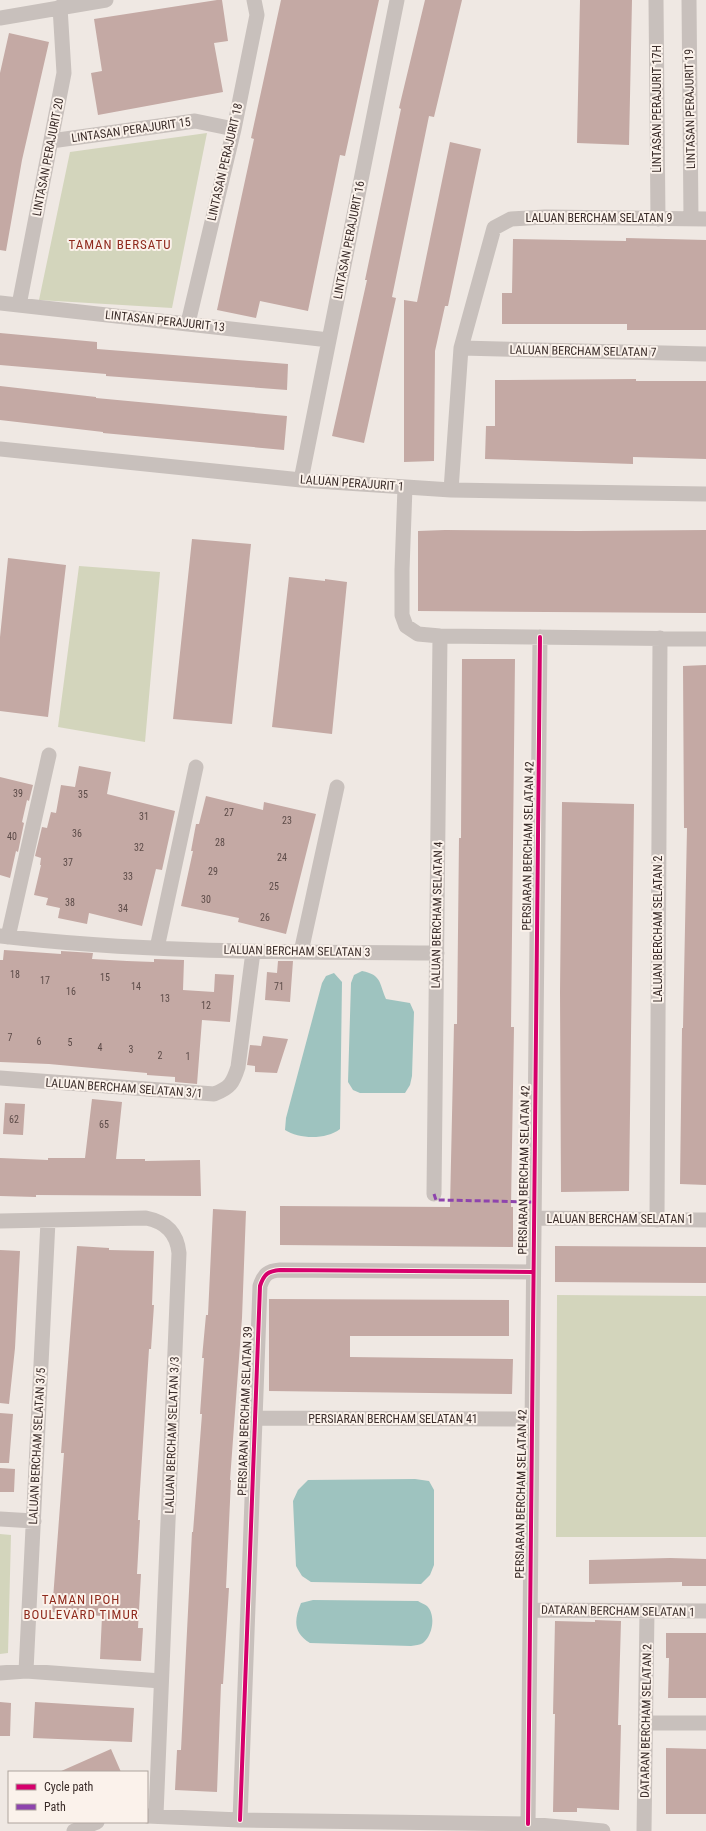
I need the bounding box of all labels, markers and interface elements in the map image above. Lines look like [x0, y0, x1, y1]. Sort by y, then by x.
street label: LINTASAN PERAJURIT 17H [650, 45, 664, 173]
street label: LINTASAN PERAJURIT 19 [682, 49, 698, 169]
street label: LINTASAN PERAJURIT 20 [30, 97, 66, 217]
street label: LINTASAN PERAJURIT 18 [205, 102, 245, 222]
street label: LINTASAN PERAJURIT 15 [70, 115, 192, 145]
street label: LINTASAN PERAJURIT 16 [331, 180, 367, 300]
street label: LALUAN BERCHAM SELATAN 9 [526, 211, 672, 225]
district label: TAMAN BERSATU [68, 237, 172, 252]
street label: LINTASAN PERAJURIT 13 [104, 308, 226, 334]
street label: LALUAN BERCHAM SELATAN 7 [509, 343, 657, 359]
street label: LALUAN PERAJURIT 1 [300, 472, 404, 494]
street label: PERSIARAN BERCHAM SELATAN 42 [520, 761, 536, 931]
house number: 39 [13, 788, 23, 799]
house number: 35 [78, 789, 88, 800]
house number: 27 [224, 807, 234, 818]
house number: 31 [139, 811, 149, 822]
house number: 23 [282, 815, 292, 826]
house number: 36 [72, 828, 82, 839]
house number: 40 [7, 831, 17, 842]
house number: 28 [215, 837, 225, 848]
street label: LALUAN BERCHAM SELATAN 4 [429, 841, 445, 989]
house number: 32 [134, 842, 144, 853]
house number: 24 [277, 852, 287, 863]
street label: LALUAN BERCHAM SELATAN 2 [651, 856, 665, 1002]
house number: 37 [63, 857, 73, 868]
house number: 29 [208, 866, 218, 877]
house number: 33 [123, 871, 133, 882]
house number: 25 [269, 881, 279, 892]
house number: 30 [201, 894, 211, 905]
house number: 38 [65, 897, 75, 908]
house number: 34 [118, 903, 128, 914]
house number: 26 [260, 912, 270, 923]
street label: LALUAN BERCHAM SELATAN 3 [223, 943, 371, 959]
house number: 18 [10, 969, 20, 980]
house number: 15 [100, 972, 110, 983]
house number: 17 [40, 975, 50, 986]
house number: 14 [131, 981, 141, 992]
house number: 71 [274, 981, 284, 992]
house number: 16 [66, 986, 76, 997]
house number: 13 [160, 993, 170, 1004]
house number: 12 [201, 1000, 211, 1011]
house number: 7 [8, 1032, 13, 1043]
house number: 6 [37, 1036, 42, 1047]
house number: 5 [68, 1037, 73, 1048]
house number: 4 [98, 1042, 103, 1053]
house number: 3 [129, 1044, 134, 1055]
house number: 2 [158, 1050, 163, 1061]
house number: 1 [186, 1051, 190, 1062]
street label: LALUAN BERCHAM SELATAN 3/1 [45, 1076, 203, 1100]
street label: PERSIARAN BERCHAM SELATAN 42 [516, 1085, 532, 1255]
house number: 62 [9, 1114, 19, 1125]
house number: 65 [99, 1119, 109, 1130]
street label: LALUAN BERCHAM SELATAN 1 [547, 1212, 693, 1226]
street label: PERSIARAN BERCHAM SELATAN 39 [235, 1326, 255, 1496]
street label: LALUAN BERCHAM SELATAN 3/3 [162, 1356, 182, 1514]
street label: LALUAN BERCHAM SELATAN 3/5 [26, 1367, 48, 1525]
street label: PERSIARAN BERCHAM SELATAN 42 [513, 1409, 529, 1579]
street label: PERSIARAN BERCHAM SELATAN 41 [308, 1412, 478, 1426]
district label: TAMAN IPOH BOULEVARD TIMUR [23, 1592, 139, 1622]
street label: DATARAN BERCHAM SELATAN 1 [541, 1603, 695, 1619]
street label: DATARAN BERCHAM SELATAN 2 [638, 1644, 654, 1798]
legend [8, 1771, 148, 1823]
text: Cycle path [44, 1780, 94, 1794]
text: Path [44, 1800, 66, 1814]

